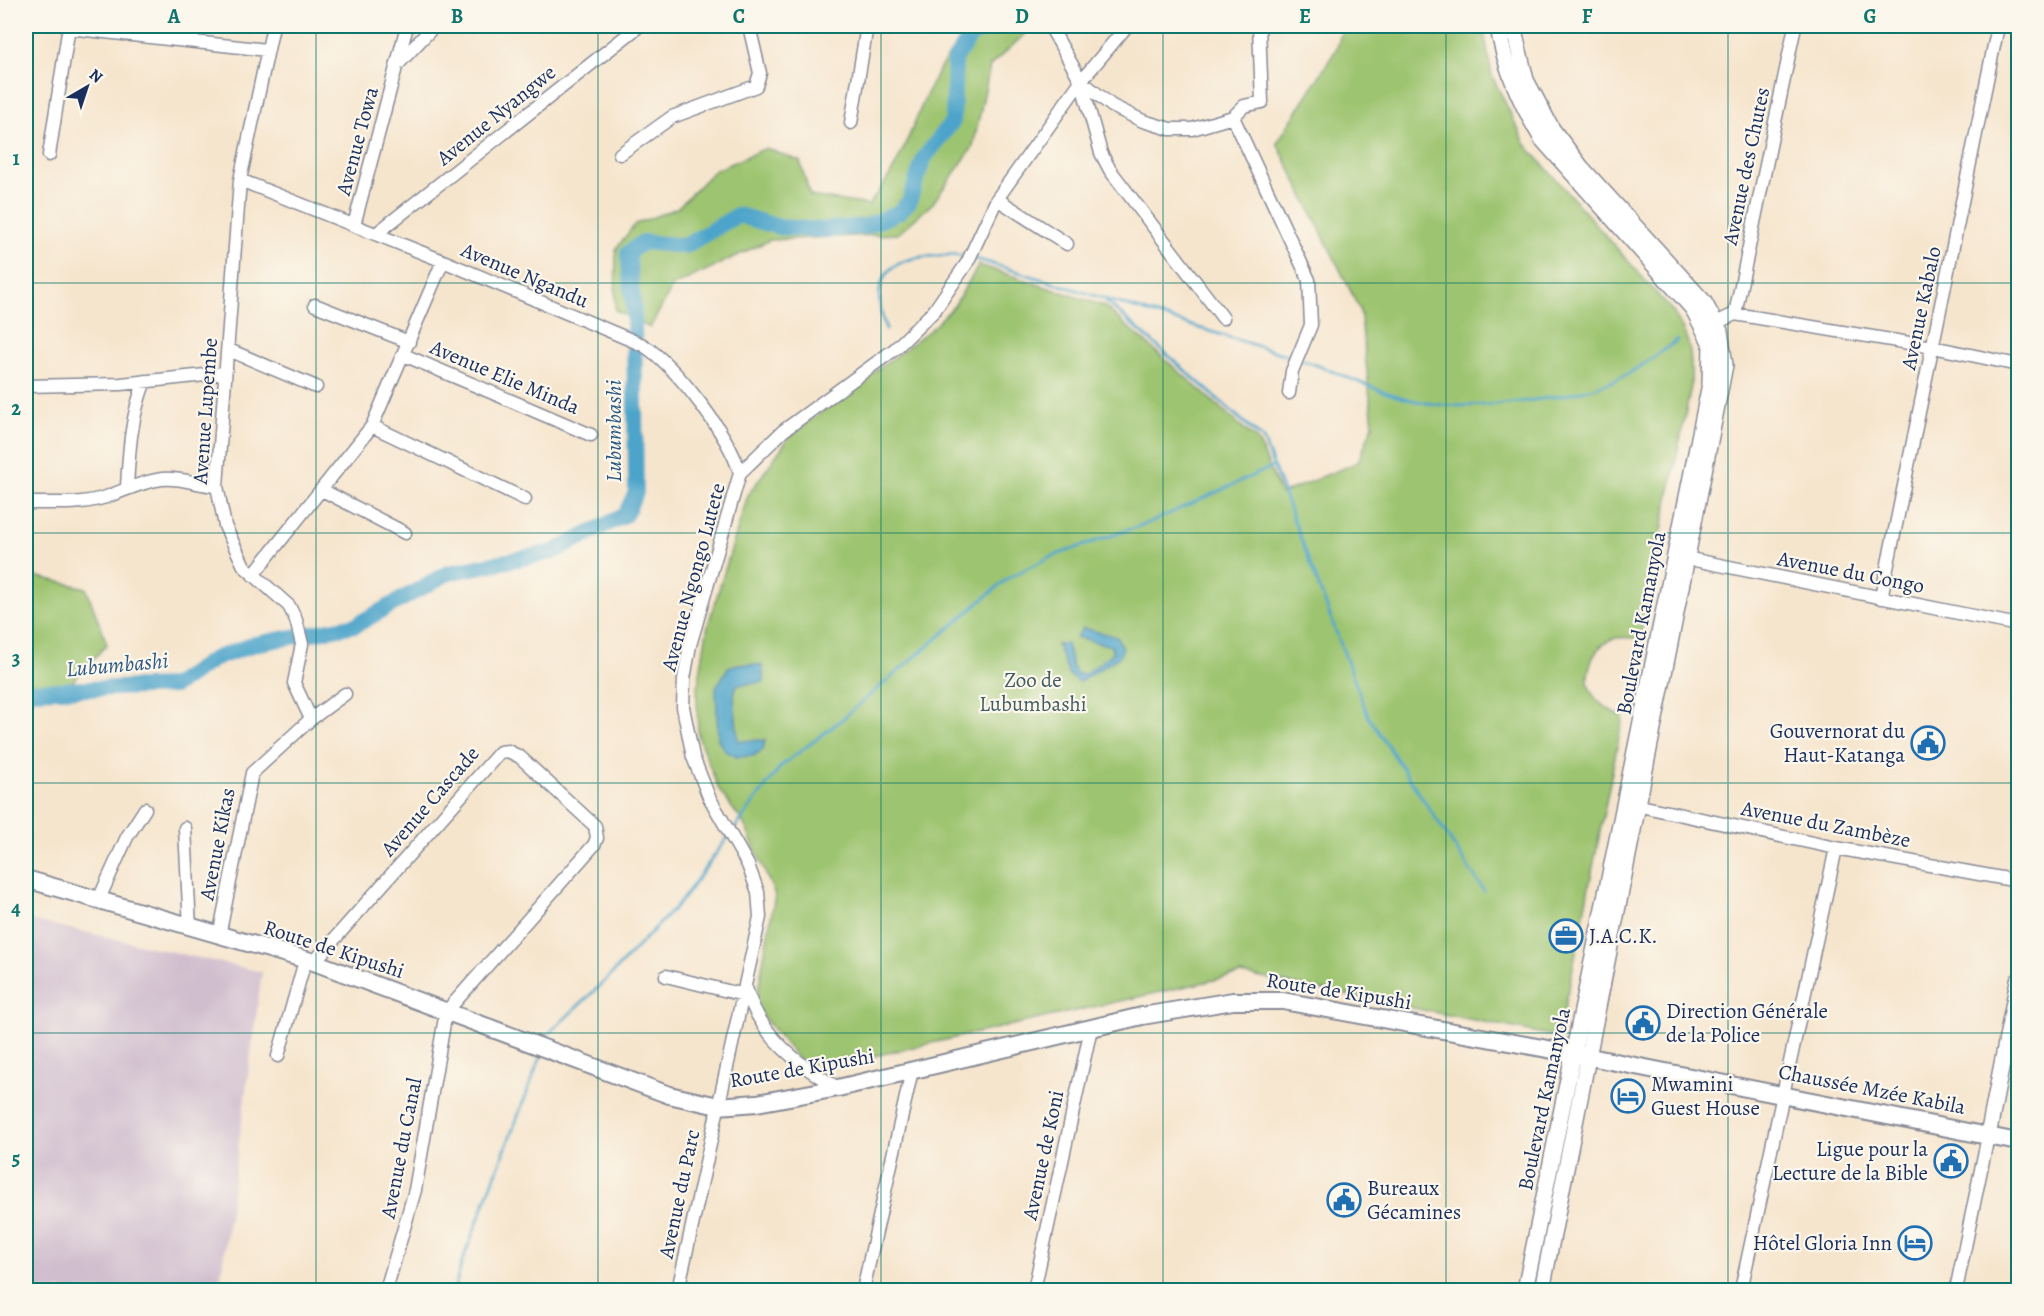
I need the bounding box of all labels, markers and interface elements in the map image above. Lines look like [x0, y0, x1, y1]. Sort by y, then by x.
text: A [167, 3, 181, 30]
text: B [451, 3, 463, 30]
text: C [733, 3, 745, 30]
text: D [1015, 3, 1029, 30]
text: E [1299, 3, 1311, 30]
text: F [1582, 3, 1593, 30]
text: G [1863, 3, 1877, 30]
north arrow [57, 57, 117, 117]
street label: Avenue Nyangwe [430, 58, 561, 172]
text: N [84, 64, 108, 89]
street label: Avenue Towa [329, 83, 385, 199]
street label: Avenue des Chutes [1715, 85, 1776, 248]
text: 1 [12, 145, 20, 172]
street label: Avenue Ngandu [456, 235, 593, 315]
street label: Avenue Kabalo [1894, 244, 1948, 373]
street label: Avenue Elie Minda [425, 333, 584, 421]
street label: Avenue Lupembe [186, 337, 224, 486]
water label: Lubumbashi [599, 380, 629, 482]
text: 2 [11, 395, 21, 422]
street label: Avenue Ngongo Lutete [654, 480, 732, 675]
street label: Boulevard Kamanyola [1609, 529, 1673, 717]
street label: Avenue du Congo [1774, 544, 1927, 600]
text: 3 [12, 645, 20, 672]
water label: Lubumbashi [65, 646, 170, 684]
park label: Zoo de Lubumbashi [979, 666, 1087, 718]
place label: Gouvernorat du Haut-Katanga [1770, 717, 1906, 769]
public building icon: Gouvernorat du Haut-Katanga [1910, 725, 1946, 761]
street label: Avenue Cascade [374, 740, 486, 863]
street label: Avenue Kikas [192, 785, 242, 904]
street label: Avenue du Zambèze [1738, 794, 1913, 854]
text: 4 [11, 895, 21, 922]
street label: Route de Kipushi [260, 913, 408, 985]
office icon: J.A.C.K. [1548, 918, 1584, 954]
place label: J.A.C.K. [1589, 922, 1658, 950]
street label: Route de Kipushi [1264, 966, 1414, 1016]
place label: Direction Générale de la Police [1666, 997, 1828, 1049]
street label: Boulevard Kamanyola [1511, 1005, 1577, 1193]
public building icon: Direction Générale de la Police [1625, 1005, 1661, 1041]
street label: Route de Kipushi [727, 1041, 877, 1095]
street label: Chaussée Mzée Kabila [1776, 1057, 1968, 1121]
place label: Mwamini Guest House [1651, 1070, 1760, 1122]
street label: Avenue du Canal [373, 1075, 428, 1222]
hotel icon: Mwamini Guest House [1610, 1078, 1646, 1114]
street label: Avenue de Koni [1015, 1087, 1070, 1223]
street label: Avenue du Parc [651, 1127, 706, 1262]
place label: Ligue pour la Lecture de la Bible [1772, 1135, 1928, 1187]
public building icon: Ligue pour la Lecture de la Bible [1933, 1143, 1969, 1179]
text: 5 [12, 1145, 20, 1172]
place label: Bureaux Gécamines [1367, 1174, 1461, 1226]
public building icon: Bureaux Gécamines [1326, 1182, 1362, 1218]
hotel icon: Hôtel Gloria Inn [1897, 1225, 1933, 1261]
place label: Hôtel Gloria Inn [1753, 1229, 1892, 1257]

